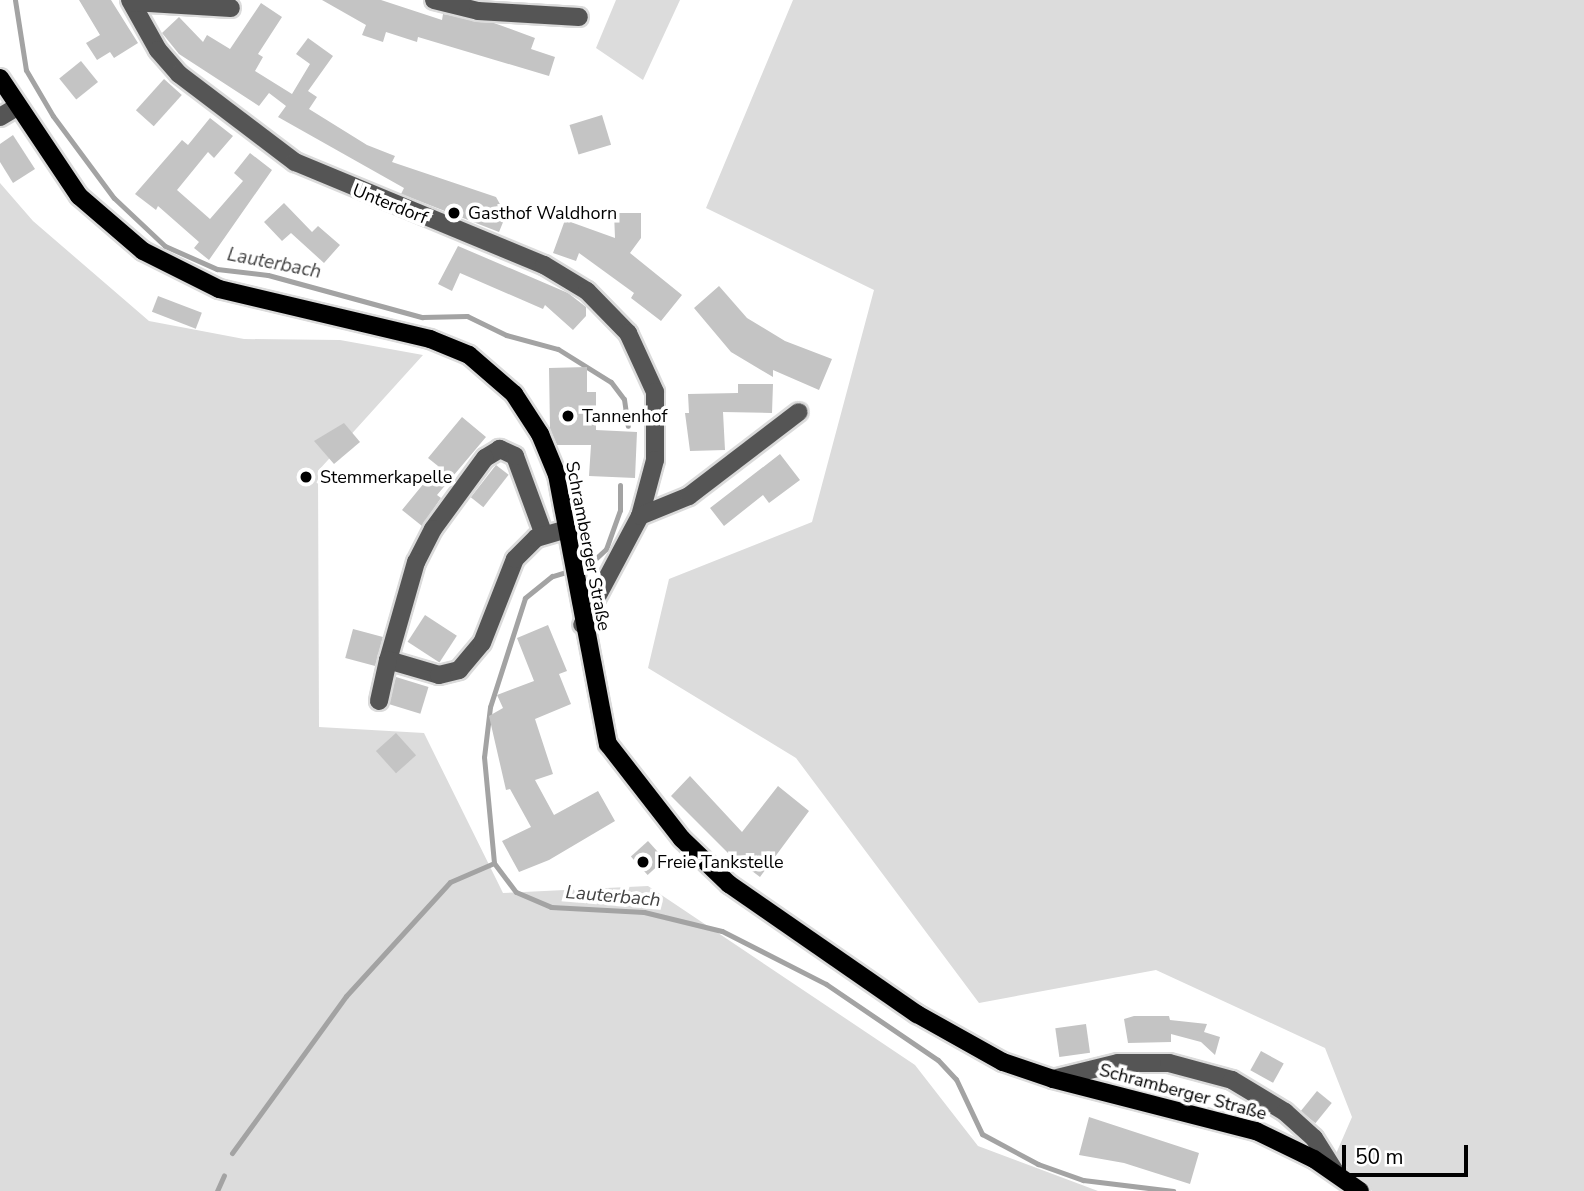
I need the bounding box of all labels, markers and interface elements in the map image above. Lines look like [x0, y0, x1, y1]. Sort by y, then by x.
street label: Unterdorf [349, 179, 431, 229]
place label: Gasthof Waldhorn [468, 202, 617, 224]
marker: Gasthof Waldhorn [446, 205, 462, 221]
water label: Lauterbach [225, 244, 323, 284]
place label: Tannenhof [582, 405, 667, 427]
marker: Tannenhof [560, 408, 576, 424]
street label: Schramberger Straße [561, 459, 615, 633]
place label: Stemmerkapelle [320, 466, 452, 488]
marker: Stemmerkapelle [298, 469, 314, 485]
place label: Freie Tankstelle [657, 851, 784, 873]
marker: Freie Tankstelle [635, 854, 651, 870]
water label: Lauterbach [565, 881, 661, 913]
street label: Schramberger Straße [1097, 1059, 1269, 1125]
scale bar [1346, 1132, 1472, 1176]
text: 50 m [1355, 1143, 1404, 1171]

